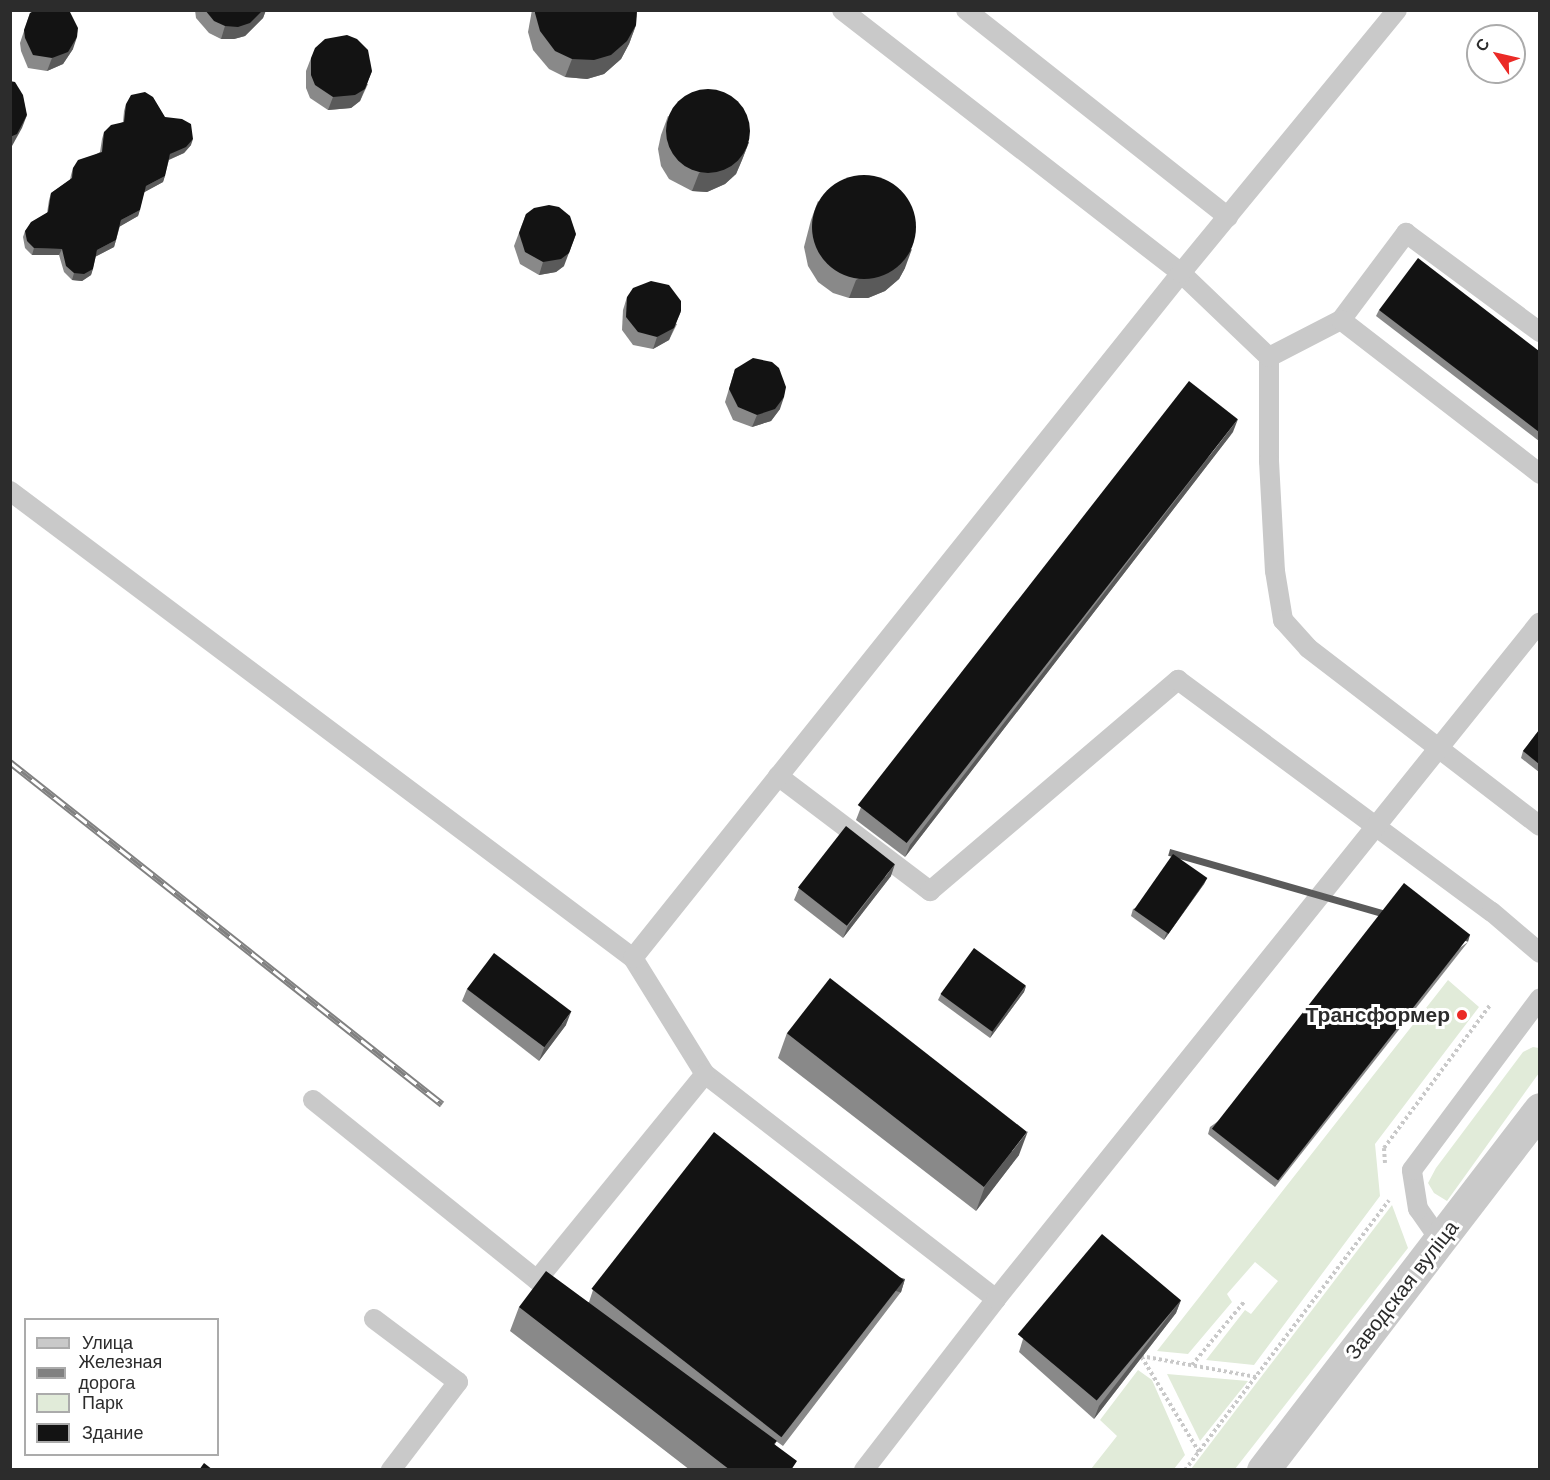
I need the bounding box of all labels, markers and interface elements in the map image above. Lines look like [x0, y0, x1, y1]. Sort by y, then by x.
north arrow [1466, 24, 1526, 84]
text: С [1472, 35, 1493, 54]
place label: Трансформер [1306, 1002, 1450, 1028]
marker: Трансформер [1455, 1008, 1469, 1022]
street label: Заводская вуліца [1340, 1216, 1464, 1364]
legend [24, 1318, 219, 1456]
text: Улица [82, 1333, 133, 1353]
text: Железная дорога [78, 1352, 162, 1393]
text: Парк [82, 1393, 123, 1413]
text: Здание [82, 1423, 143, 1443]

